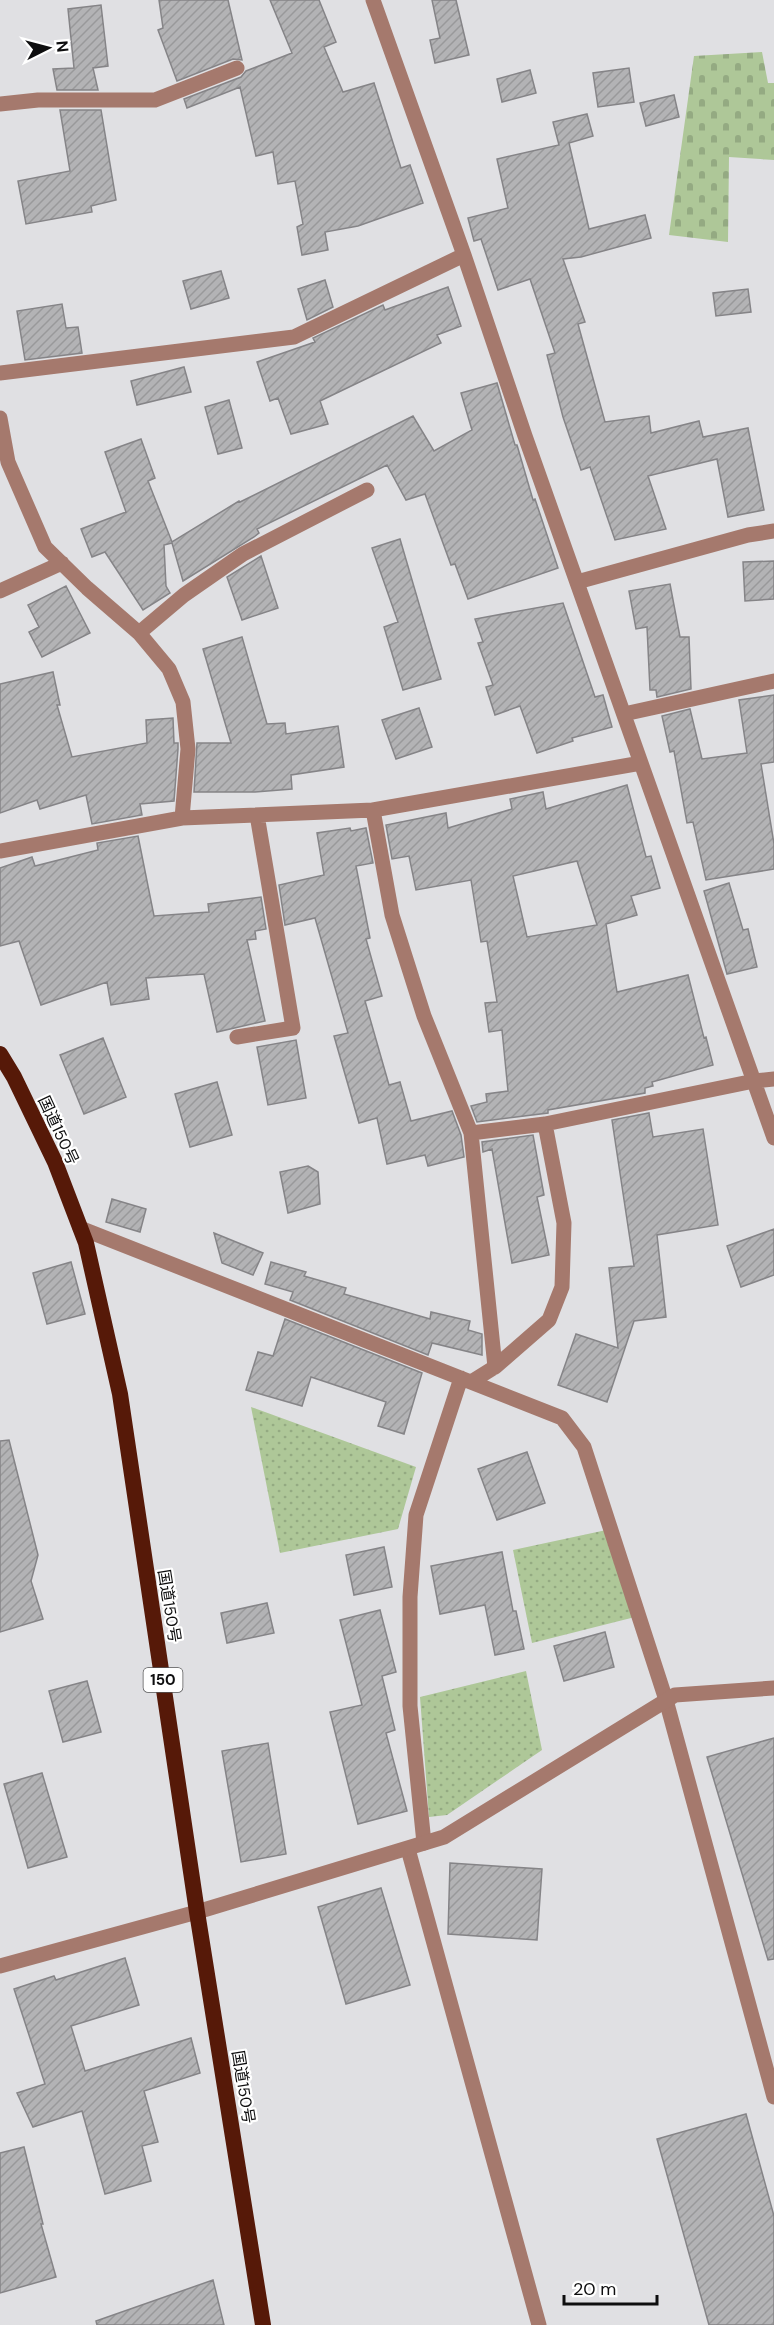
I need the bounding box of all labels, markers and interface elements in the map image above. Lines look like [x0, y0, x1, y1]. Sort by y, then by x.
north arrow [18, 18, 78, 78]
text: N [51, 40, 73, 53]
street label: 国道150号 [33, 1092, 84, 1168]
street label: 国道150号 [153, 1568, 186, 1644]
road number: 150 [144, 1668, 182, 1692]
street label: 国道150号 [227, 2049, 260, 2125]
scale bar [564, 2268, 657, 2306]
text: 20 m [573, 2277, 616, 2301]

